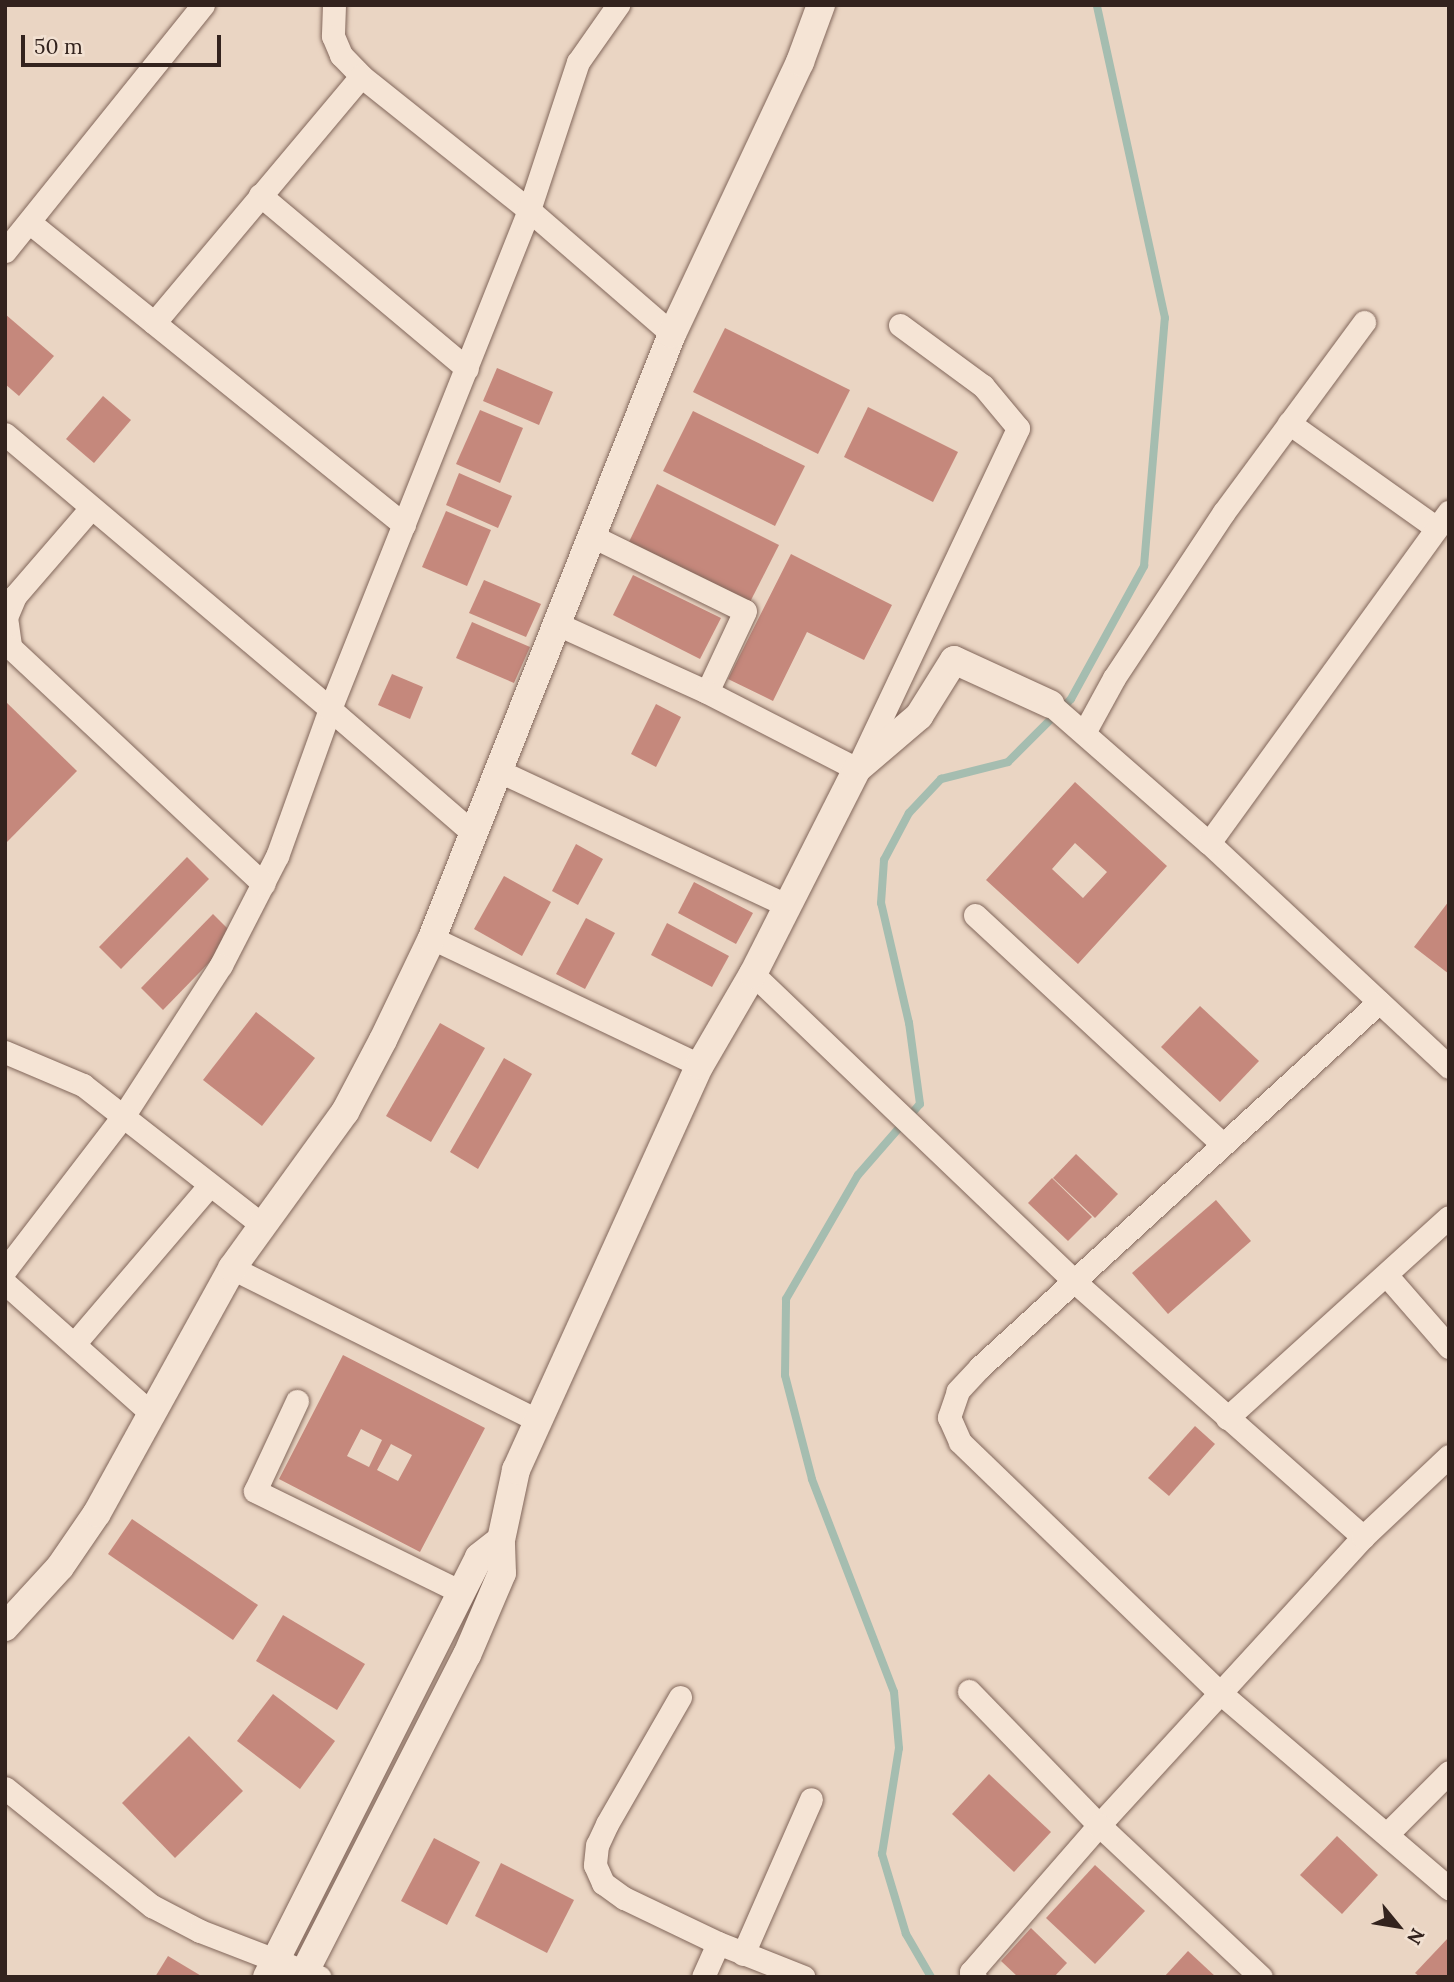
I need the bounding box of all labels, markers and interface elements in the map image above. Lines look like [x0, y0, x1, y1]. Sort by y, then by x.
scale bar [24, 21, 224, 65]
text: 50 m [34, 33, 83, 60]
north arrow [1363, 1891, 1433, 1961]
text: N [1402, 1924, 1430, 1949]

